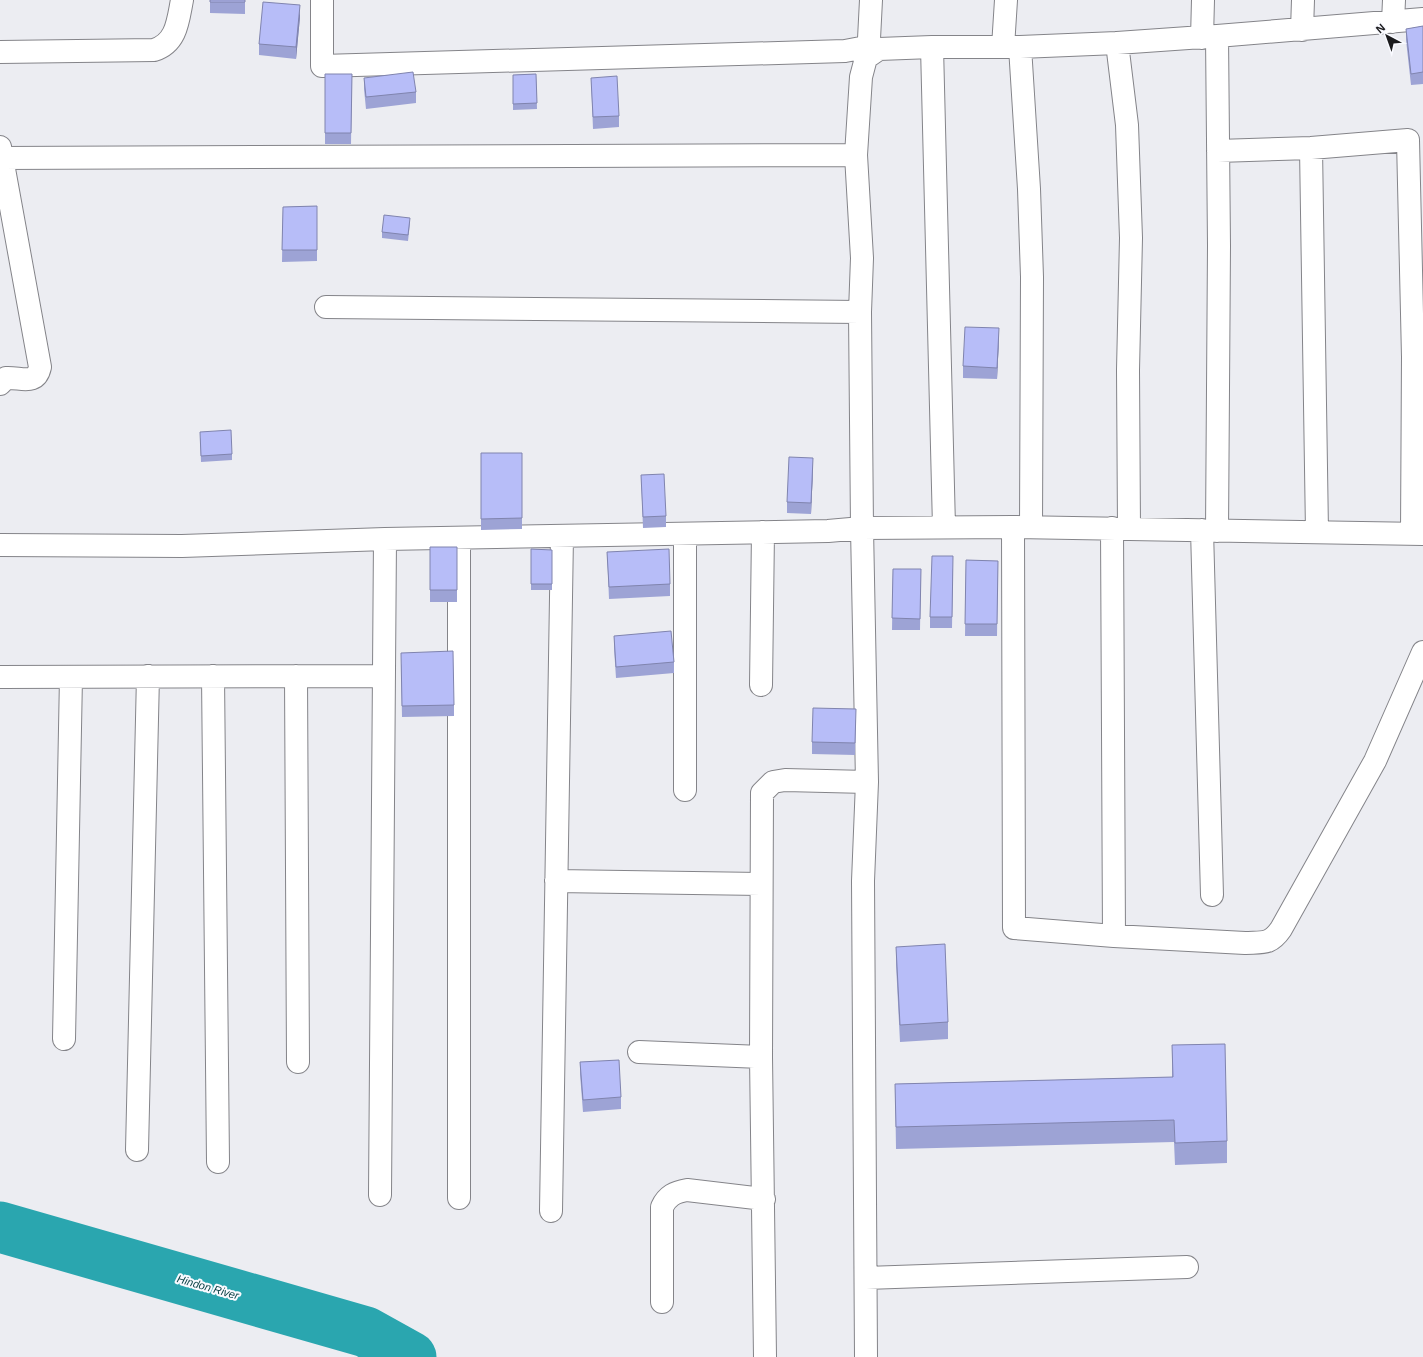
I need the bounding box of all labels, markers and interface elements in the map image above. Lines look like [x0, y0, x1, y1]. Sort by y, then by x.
north arrow [1367, 16, 1407, 56]
text: N [1374, 21, 1387, 36]
water label: Hindon River [176, 1272, 241, 1302]

